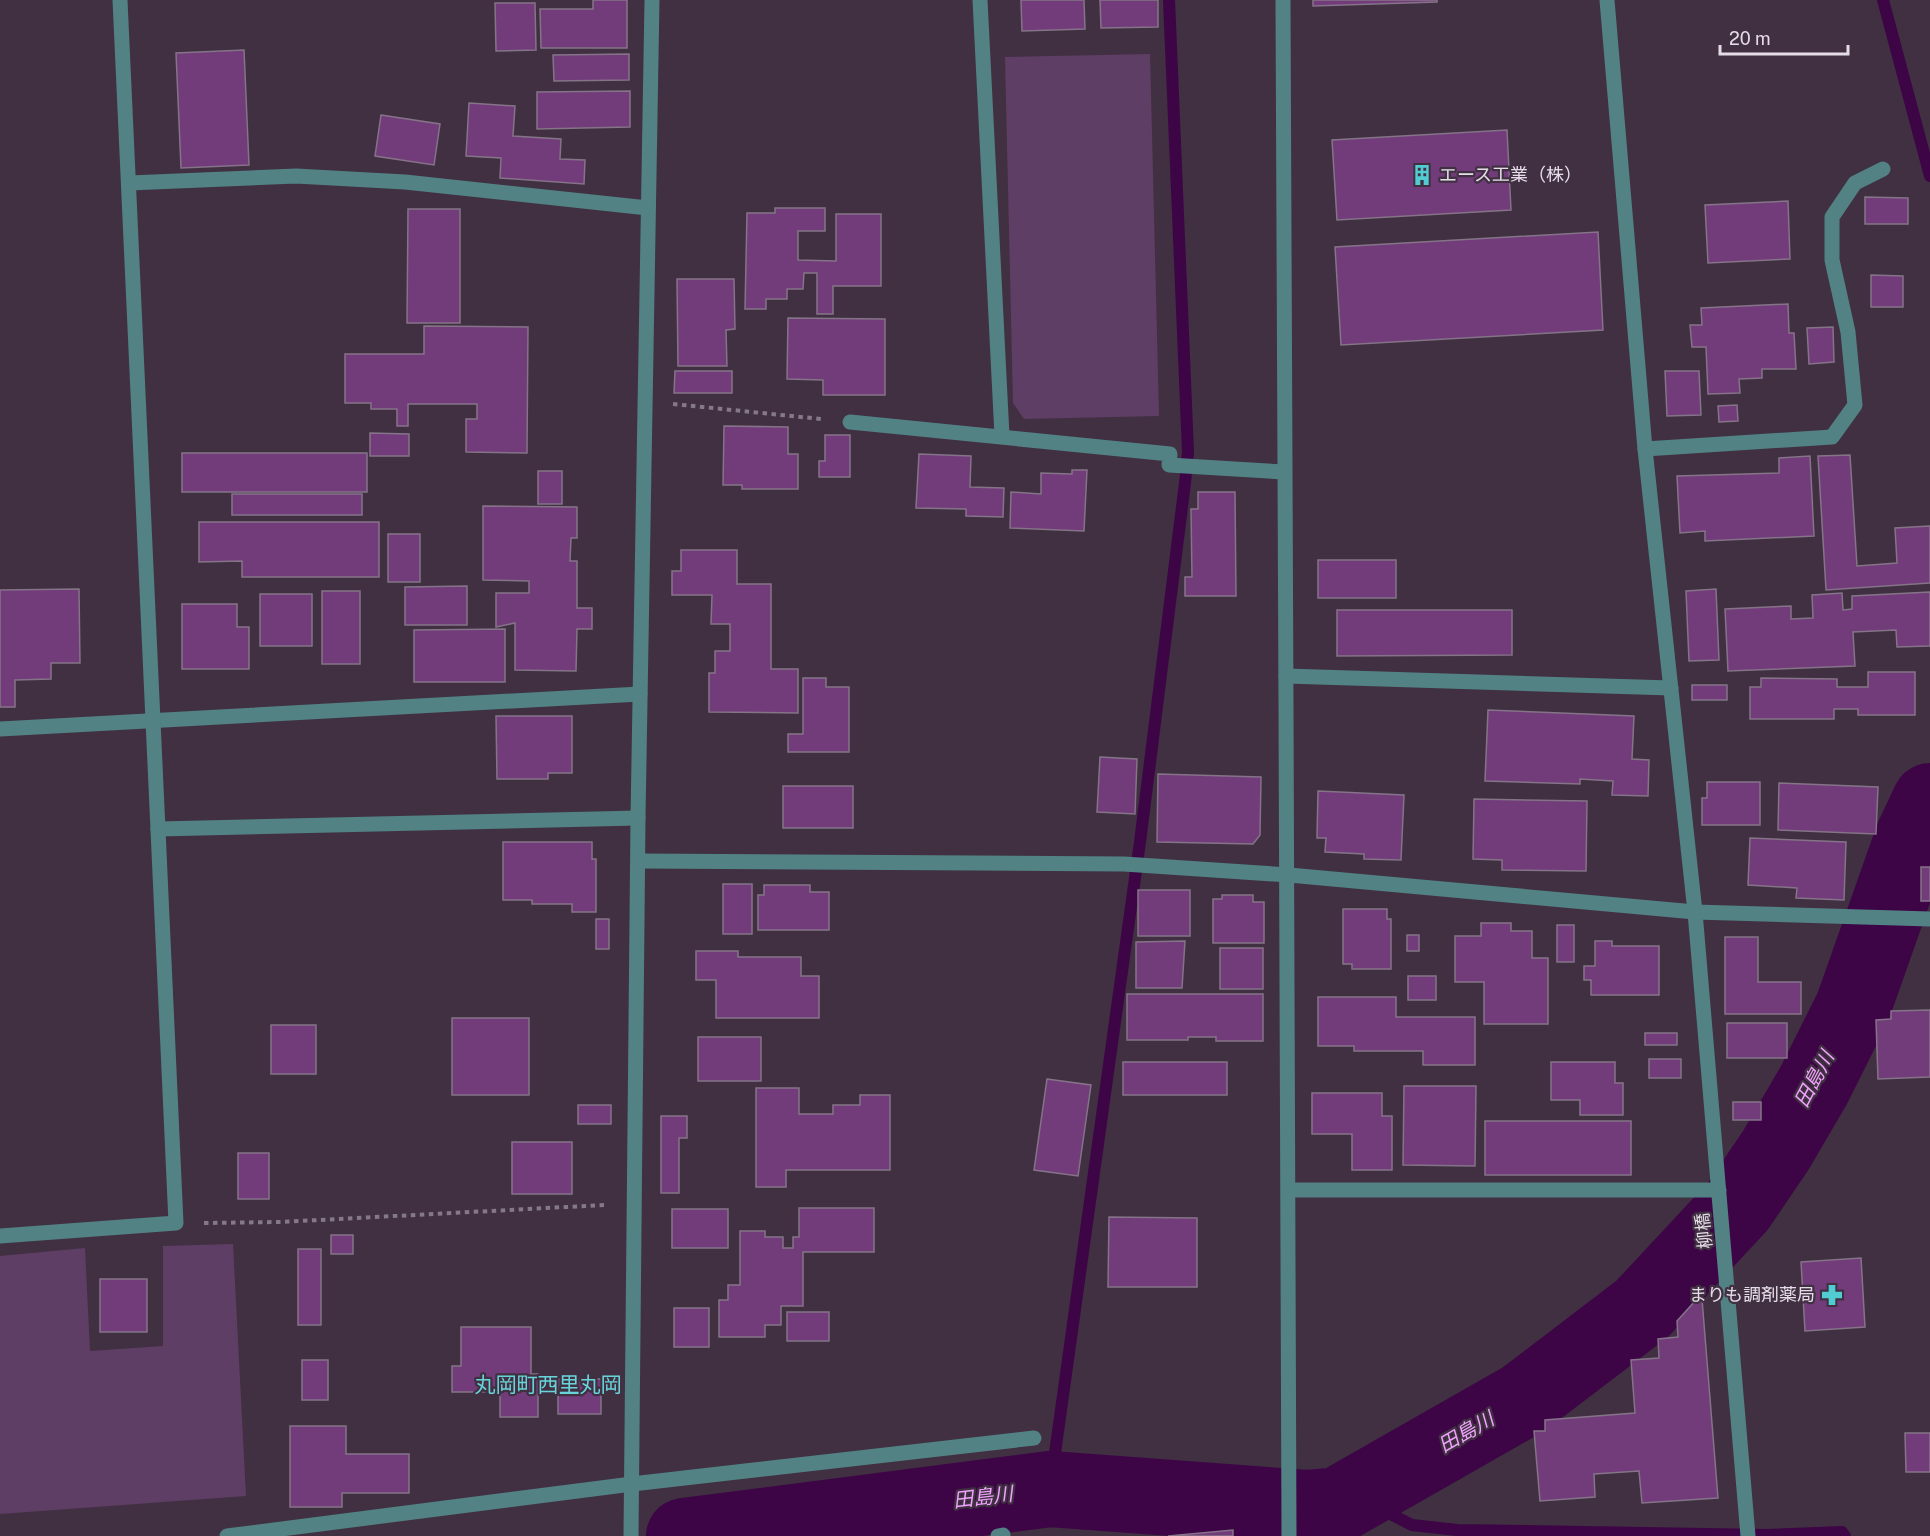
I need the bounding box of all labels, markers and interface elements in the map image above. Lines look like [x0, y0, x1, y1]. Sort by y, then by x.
scale bar [1720, 18, 1848, 56]
text: 20 m [1729, 28, 1771, 49]
building icon: エース工業（株） [1410, 163, 1434, 187]
place label: エース工業（株） [1439, 164, 1582, 185]
water label: 田島川 [1789, 1045, 1840, 1111]
street label: 柳橋 [1691, 1212, 1716, 1250]
pharmacy icon: まりも調剤薬局 [1820, 1283, 1844, 1307]
place label: まりも調剤薬局 [1689, 1284, 1815, 1305]
district label: 丸岡町西里丸岡 [475, 1372, 622, 1397]
water label: 田島川 [1434, 1406, 1500, 1457]
water label: 田島川 [952, 1481, 1016, 1513]

